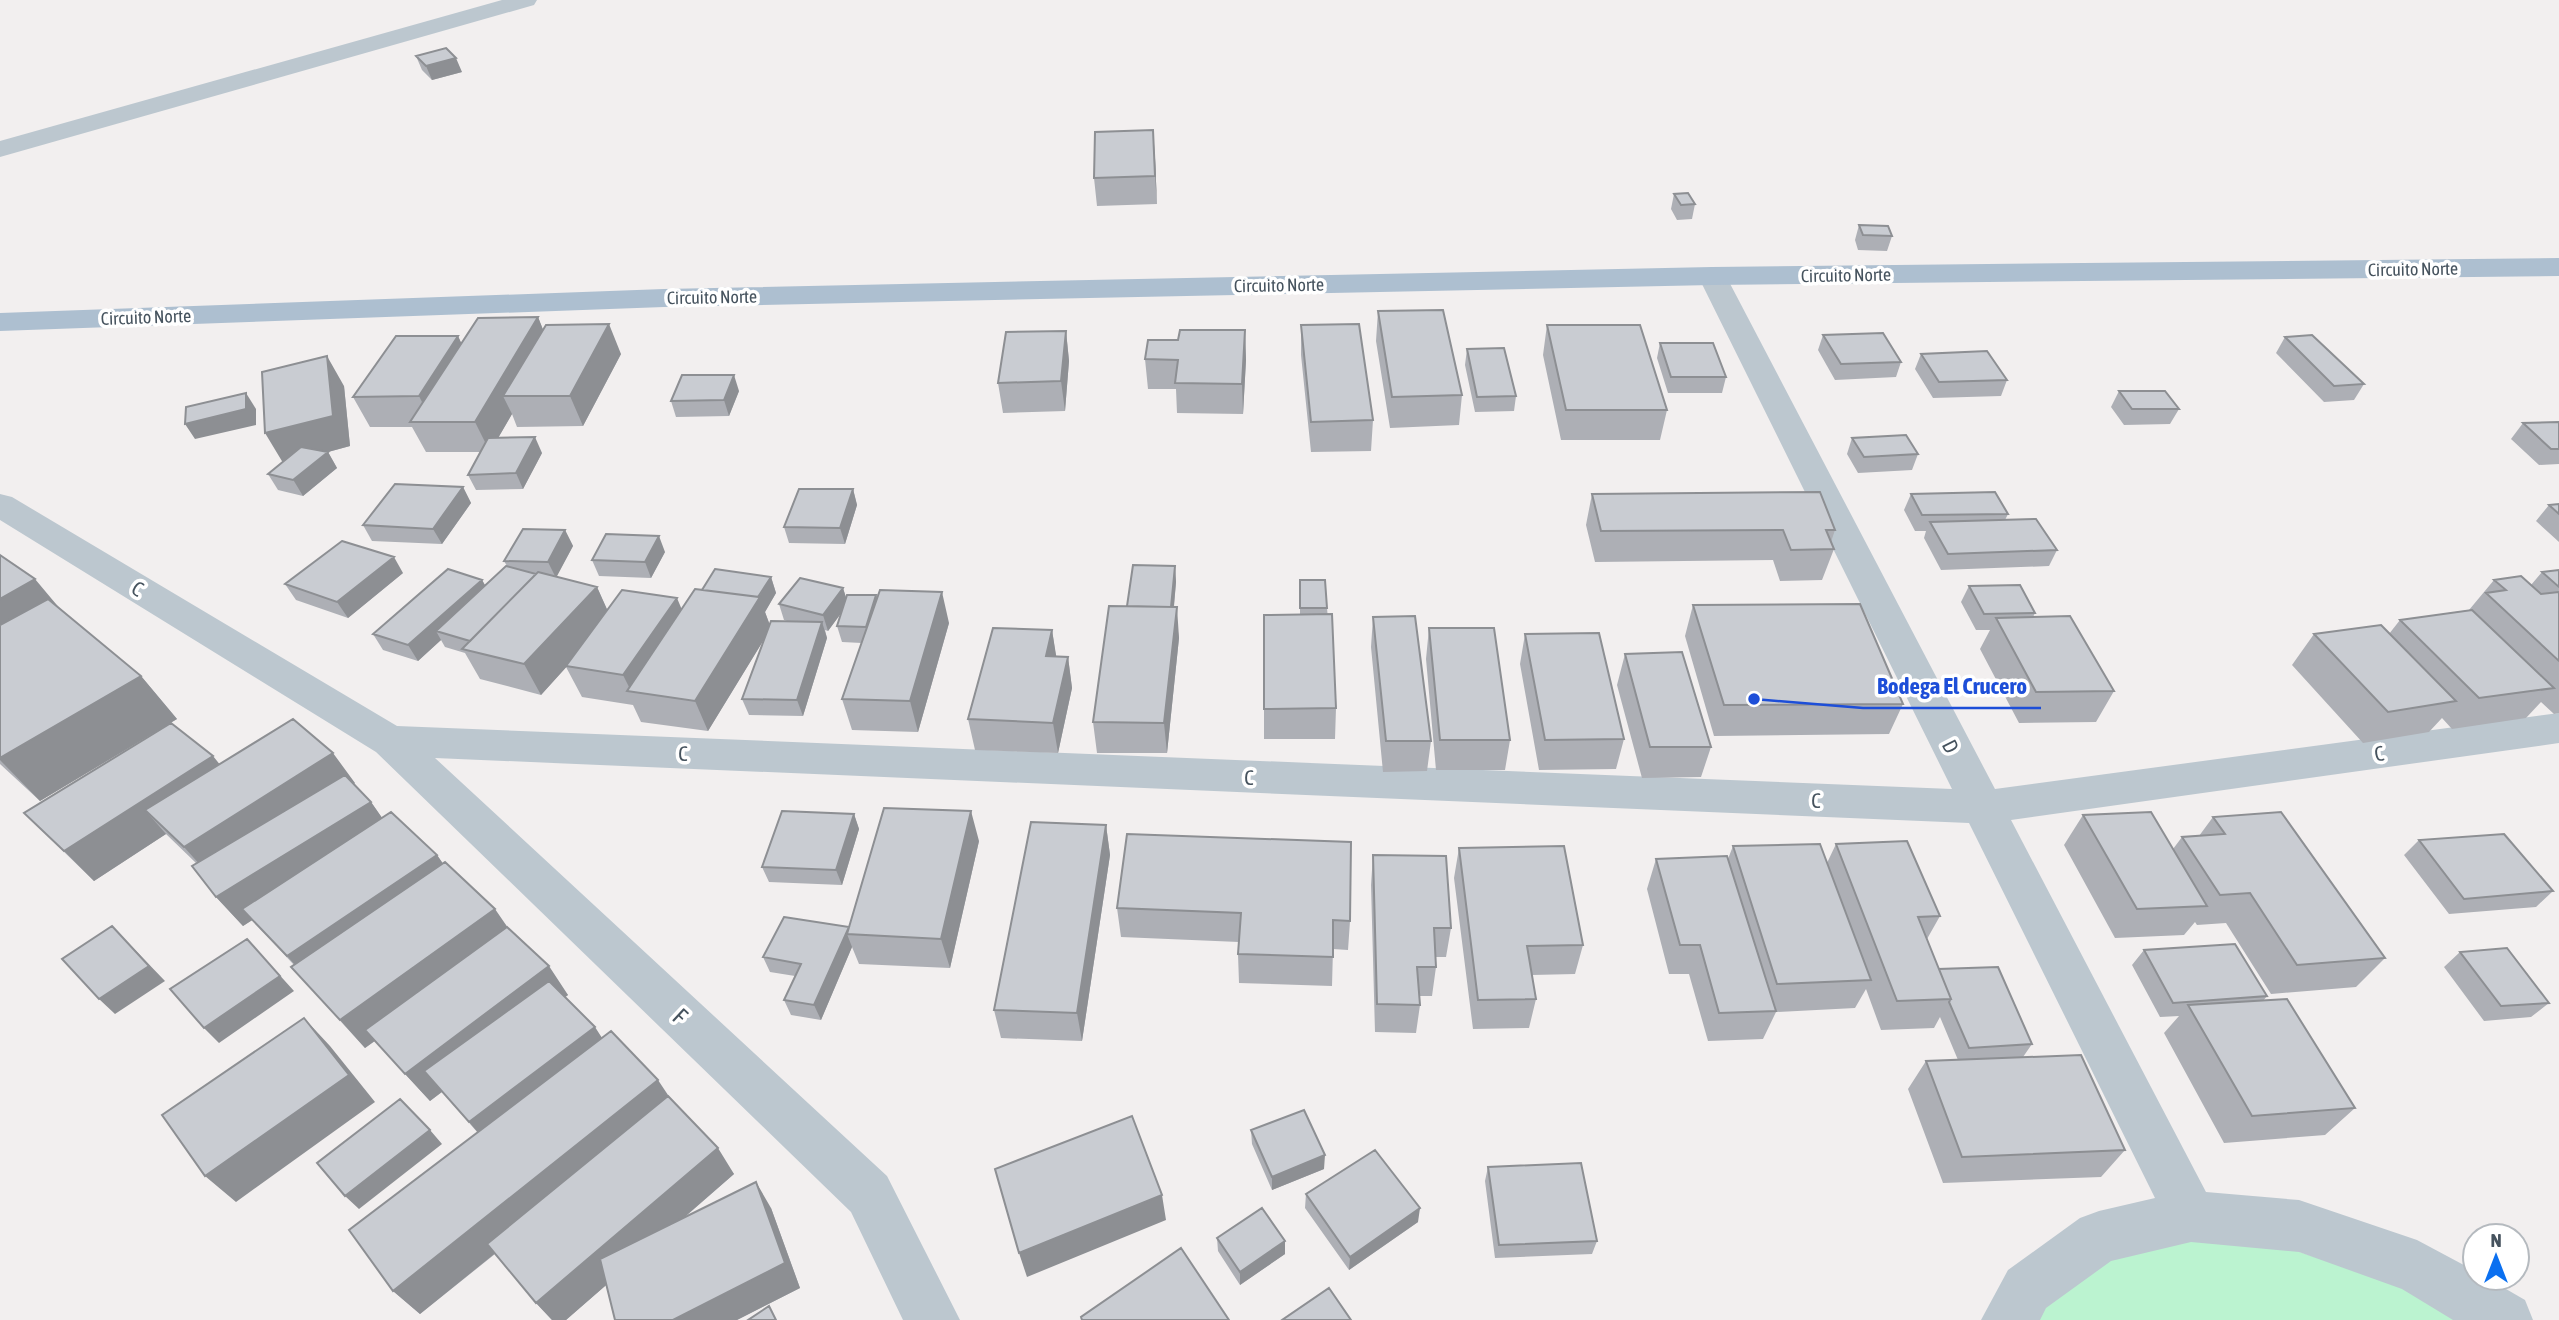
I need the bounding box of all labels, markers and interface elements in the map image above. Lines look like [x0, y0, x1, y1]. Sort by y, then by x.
street label: Circuito Norte [2368, 258, 2458, 280]
street label: Circuito Norte [1801, 264, 1891, 286]
street label: Circuito Norte [1234, 274, 1324, 296]
street label: Circuito Norte [667, 286, 757, 308]
street label: Circuito Norte [100, 305, 192, 329]
street label: C [128, 575, 149, 601]
callout: Bodega El Crucero [1863, 664, 2041, 708]
text: Bodega El Crucero [1877, 673, 2027, 699]
street label: D [1938, 735, 1964, 757]
street label: C [2373, 740, 2386, 766]
street label: C [678, 741, 689, 765]
street label: C [1244, 765, 1255, 789]
street label: C [1811, 788, 1822, 812]
street label: F [667, 1003, 693, 1029]
north arrow [2461, 1222, 2531, 1292]
text: N [2490, 1229, 2502, 1251]

